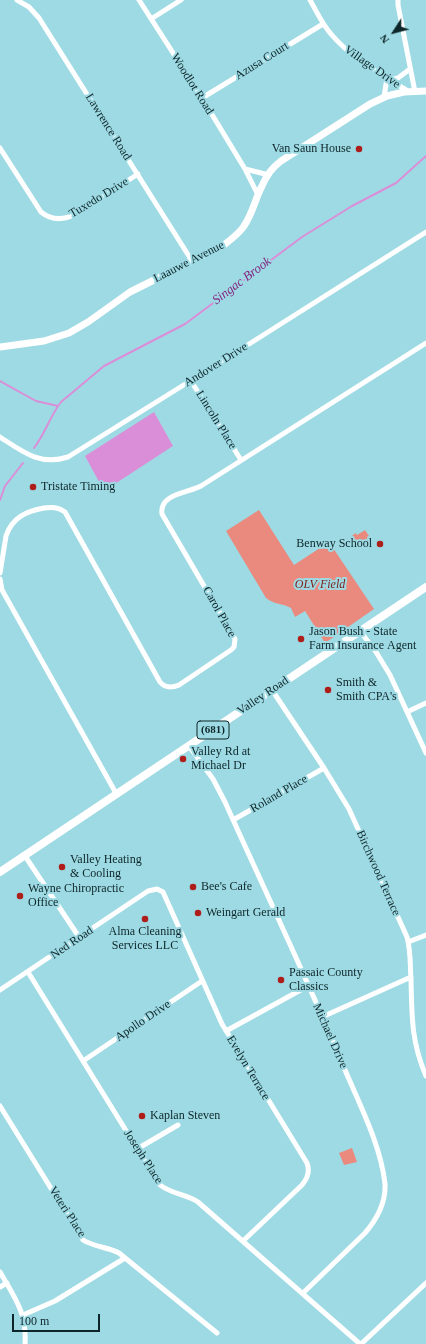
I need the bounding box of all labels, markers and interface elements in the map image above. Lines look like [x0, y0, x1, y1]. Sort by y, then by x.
north arrow [374, 12, 414, 52]
text: N [377, 32, 391, 46]
street label: Azusa Court [233, 39, 291, 83]
street label: Village Drive [341, 42, 403, 92]
street label: Woodlot Road [168, 51, 216, 117]
street label: Lawrence Road [82, 91, 134, 163]
place label: Van Saun House [272, 142, 351, 156]
marker: Van Saun House [354, 144, 364, 154]
street label: Tuxedo Drive [67, 175, 131, 221]
street label: Laauwe Avenue [151, 238, 227, 286]
water label: Singac Brook [209, 254, 275, 308]
street label: Andover Drive [182, 340, 250, 390]
street label: Lincoln Place [192, 388, 240, 452]
place label: Tristate Timing [41, 480, 115, 494]
marker: Tristate Timing [28, 482, 38, 492]
place label: Benway School [296, 537, 372, 551]
marker: Benway School [375, 539, 385, 549]
park label: OLV Field [295, 578, 345, 592]
street label: Carol Place [199, 584, 239, 640]
place label: Jason Bush - State Farm Insurance Agent [309, 625, 416, 653]
marker: Jason Bush - State Farm Insurance Agent [296, 634, 306, 644]
street label: Valley Road [235, 674, 291, 718]
place label: Smith & Smith CPA's [336, 676, 397, 704]
marker: Smith & Smith CPA's [323, 685, 333, 695]
road number: (681) [197, 721, 229, 739]
place label: Valley Rd at Michael Dr [191, 745, 250, 773]
marker: Valley Rd at Michael Dr [178, 754, 188, 764]
street label: Roland Place [248, 772, 310, 816]
street label: Birchwood Terrace [353, 828, 403, 918]
place label: Valley Heating & Cooling [70, 853, 142, 881]
marker: Valley Heating & Cooling [57, 862, 67, 872]
place label: Bee's Cafe [201, 880, 252, 894]
place label: Wayne Chiropractic Office [28, 882, 124, 910]
marker: Bee's Cafe [188, 882, 198, 892]
marker: Wayne Chiropractic Office [15, 891, 25, 901]
place label: Weingart Gerald [206, 906, 285, 920]
marker: Weingart Gerald [193, 908, 203, 918]
marker: Alma Cleaning Services LLC [140, 914, 150, 924]
street label: Ned Road [48, 924, 96, 962]
place label: Alma Cleaning Services LLC [109, 925, 181, 953]
place label: Passaic County Classics [289, 966, 363, 994]
marker: Passaic County Classics [276, 975, 286, 985]
street label: Apollo Drive [113, 997, 173, 1045]
street label: Michael Drive [309, 1001, 351, 1071]
street label: Evelyn Terrace [223, 1033, 273, 1103]
place label: Kaplan Steven [150, 1109, 220, 1123]
marker: Kaplan Steven [137, 1111, 147, 1121]
street label: Joseph Place [120, 1127, 166, 1187]
street label: Veteri Place [45, 1184, 89, 1240]
scale bar [14, 1306, 102, 1332]
text: 100 m [19, 1314, 49, 1328]

